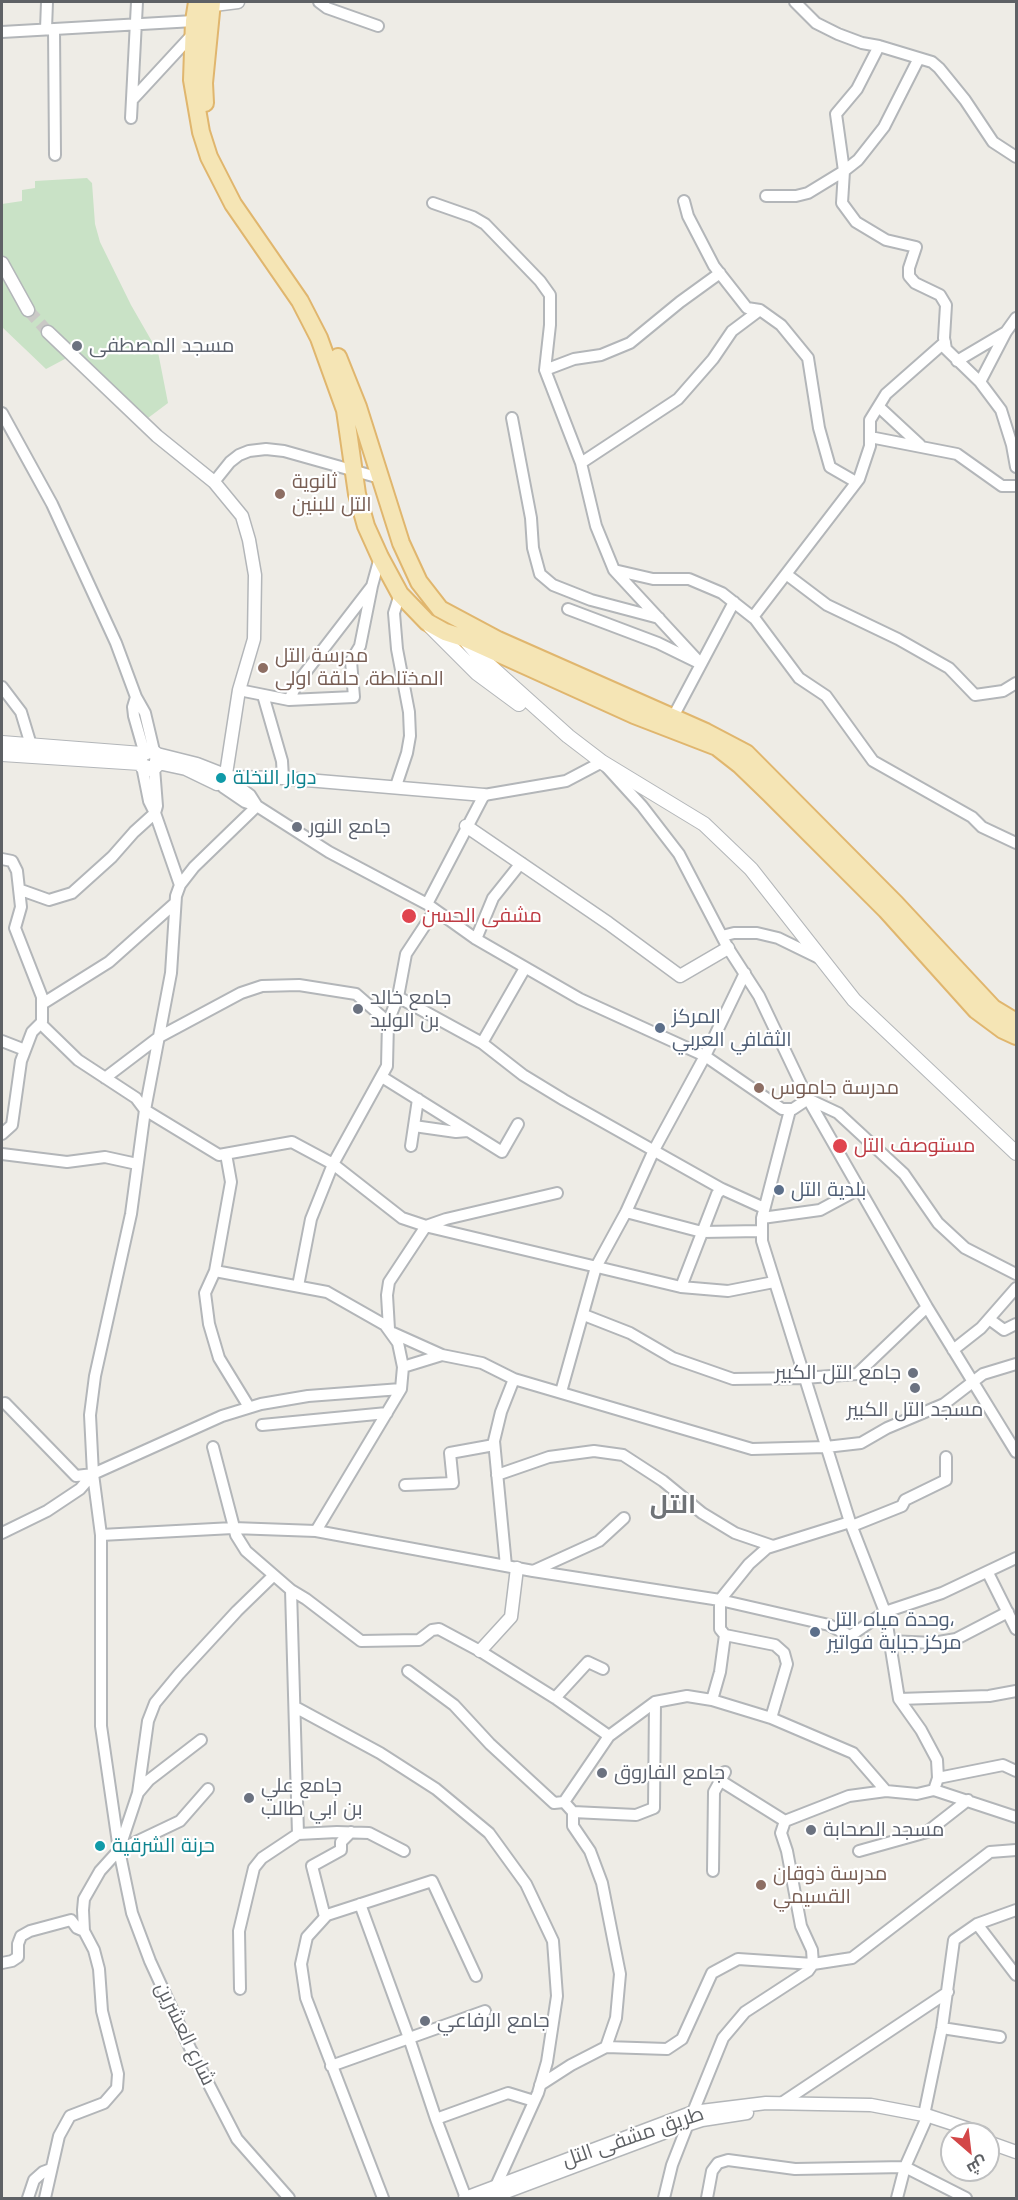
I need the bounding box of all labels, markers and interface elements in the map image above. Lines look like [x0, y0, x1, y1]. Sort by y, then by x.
place label: مسجد المصطفى [89, 334, 234, 358]
marker: مسجد المصطفى [70, 339, 84, 353]
place label: ثانوية التل للبنين [292, 470, 372, 517]
marker: ثانوية التل للبنين [273, 487, 287, 501]
place label: مدرسة التل المختلطة، حلقة اولى [275, 644, 444, 691]
marker: مدرسة التل المختلطة، حلقة اولى [256, 661, 270, 675]
place label: دوار النخلة [233, 766, 316, 790]
marker: دوار النخلة [214, 771, 228, 785]
place label: جامع النور [309, 815, 391, 839]
marker: جامع النور [290, 820, 304, 834]
place label: مشفى الحسن [422, 904, 542, 928]
marker: مشفى الحسن [400, 907, 418, 925]
place label: جامع خالد بن الوليد [370, 986, 451, 1033]
marker: جامع خالد بن الوليد [351, 1002, 365, 1016]
place label: المركز الثقافي العربي [672, 1005, 792, 1052]
marker: المركز الثقافي العربي [653, 1021, 667, 1035]
place label: مدرسة جاموس [771, 1076, 899, 1100]
marker: مدرسة جاموس [752, 1081, 766, 1095]
place label: مستوصف التل [854, 1134, 975, 1158]
marker: مستوصف التل [831, 1137, 849, 1155]
place label: بلدية التل [791, 1178, 866, 1202]
marker: بلدية التل [772, 1183, 786, 1197]
place label: جامع التل الكبير [775, 1361, 901, 1385]
marker: جامع التل الكبير [906, 1366, 920, 1380]
marker: مسجد التل الكبير [908, 1381, 922, 1395]
place label: مسجد التل الكبير [847, 1398, 983, 1422]
district label: التل [650, 1489, 696, 1521]
place label: وحدة مياه التل، مركز جباية فواتير [827, 1608, 962, 1655]
marker: وحدة مياه التل، مركز جباية فواتير [808, 1625, 822, 1639]
place label: جامع الفاروق [614, 1761, 725, 1785]
marker: جامع الفاروق [595, 1766, 609, 1780]
place label: جامع علي بن ابي طالب [261, 1774, 363, 1821]
marker: جامع علي بن ابي طالب [242, 1791, 256, 1805]
place label: مسجد الصحابة [823, 1818, 944, 1842]
marker: مسجد الصحابة [804, 1823, 818, 1837]
place label: حرنة الشرقية [112, 1834, 215, 1858]
marker: حرنة الشرقية [93, 1839, 107, 1853]
place label: مدرسة ذوقان القسيمي [773, 1862, 887, 1909]
marker: مدرسة ذوقان القسيمي [754, 1878, 768, 1892]
street label: شارع العشرين [150, 1979, 220, 2089]
place label: جامع الرفاعي [437, 2009, 550, 2033]
marker: جامع الرفاعي [418, 2014, 432, 2028]
street label: طريق مشفى التل [559, 2102, 707, 2172]
north arrow [940, 2122, 1000, 2182]
text: ش [964, 2152, 991, 2180]

